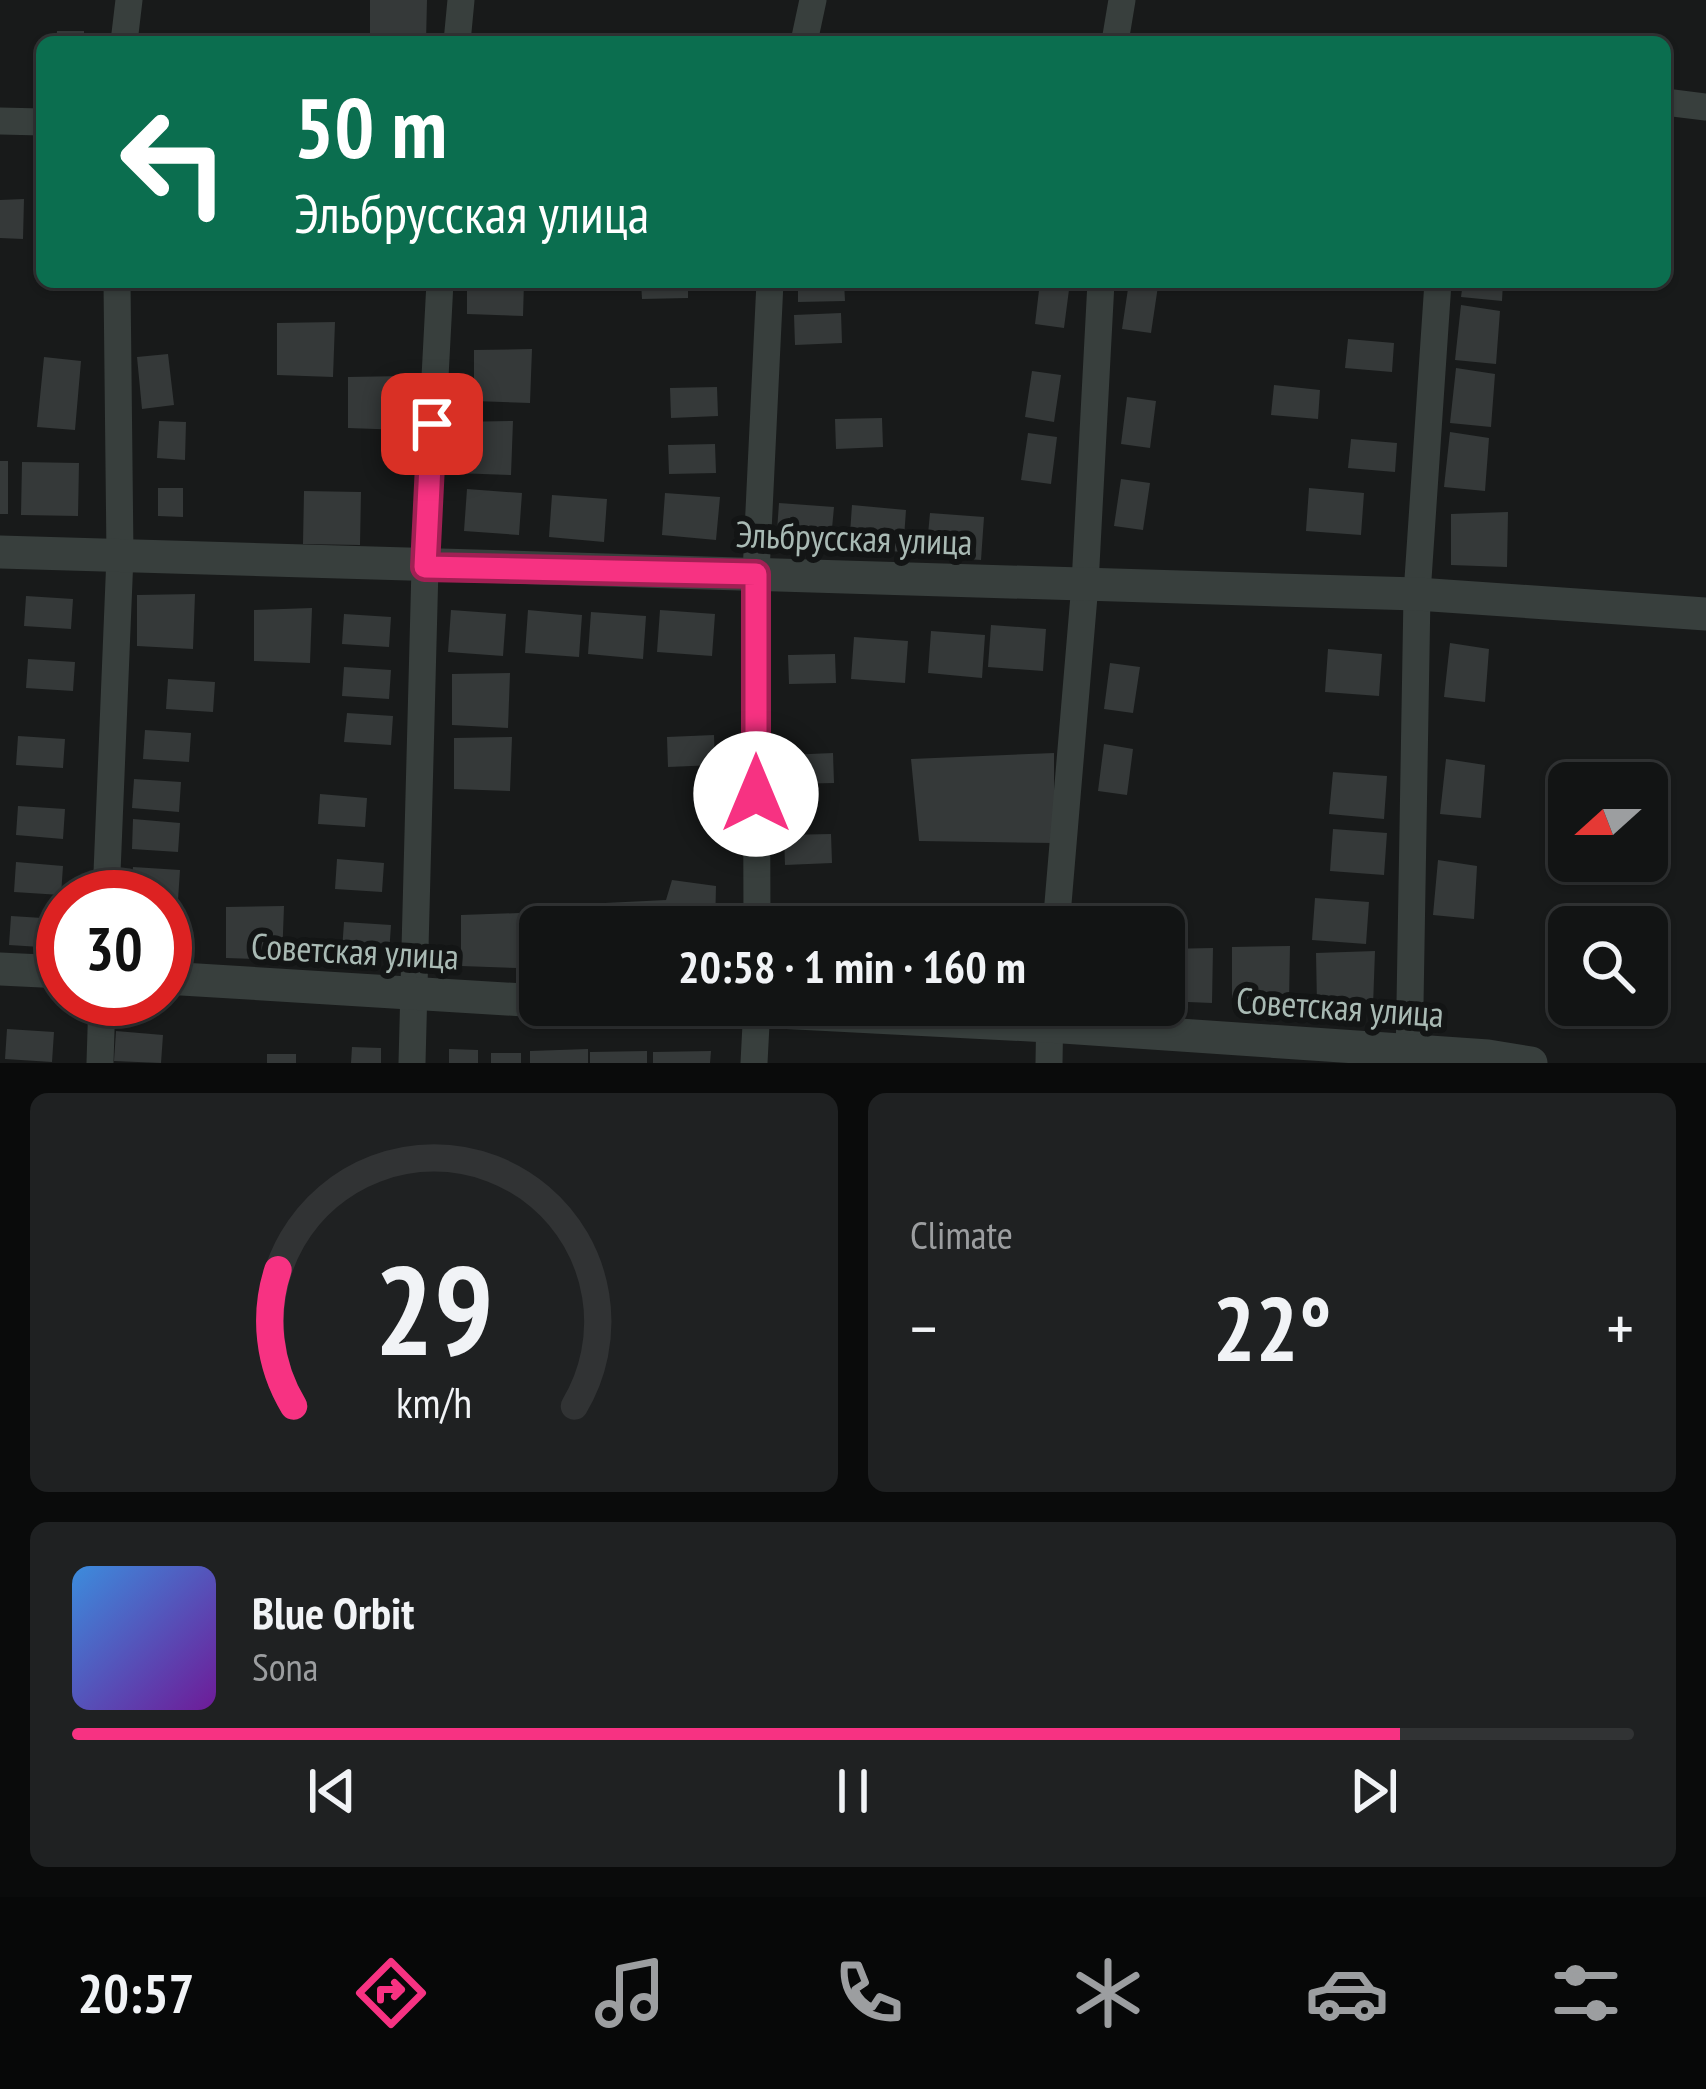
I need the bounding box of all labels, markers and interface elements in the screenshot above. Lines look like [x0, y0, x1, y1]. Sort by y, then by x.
text: 50 m [294, 72, 447, 181]
icon: left [96, 84, 252, 240]
text: Эльбрусская улица [294, 178, 649, 248]
pin [381, 373, 483, 475]
icon: arrive [399, 391, 465, 457]
street label: Эльбрусская улица [735, 510, 973, 565]
position arrow [693, 731, 819, 857]
north arrow [1548, 762, 1668, 882]
map controls [1548, 762, 1668, 1026]
speed limit sign: 30 [36, 870, 192, 1026]
button: search [1548, 906, 1668, 1026]
street label: Советская улица [250, 922, 460, 979]
text: 20:58 · 1 min · 160 m [678, 937, 1026, 995]
street label: Советская улица [1235, 976, 1445, 1037]
text: Climate [910, 1209, 1013, 1260]
text: 29 [374, 1228, 494, 1389]
text: 22° [1213, 1269, 1331, 1386]
text: − [910, 1285, 937, 1370]
text: + [1607, 1285, 1634, 1370]
text: km/h [396, 1373, 472, 1429]
text: Blue Orbit [252, 1583, 414, 1641]
text: Sona [252, 1641, 318, 1692]
icon: previous [299, 1758, 365, 1824]
icon: pause [820, 1758, 886, 1824]
icon: next [1341, 1758, 1407, 1824]
icon: directions [349, 1951, 433, 2035]
icon: music [588, 1951, 672, 2035]
icon: phone [827, 1951, 911, 2035]
icon: climate [1066, 1951, 1150, 2035]
icon: car [1305, 1951, 1389, 2035]
icon: filters [1544, 1951, 1628, 2035]
text: 20:57 [78, 1958, 194, 2028]

